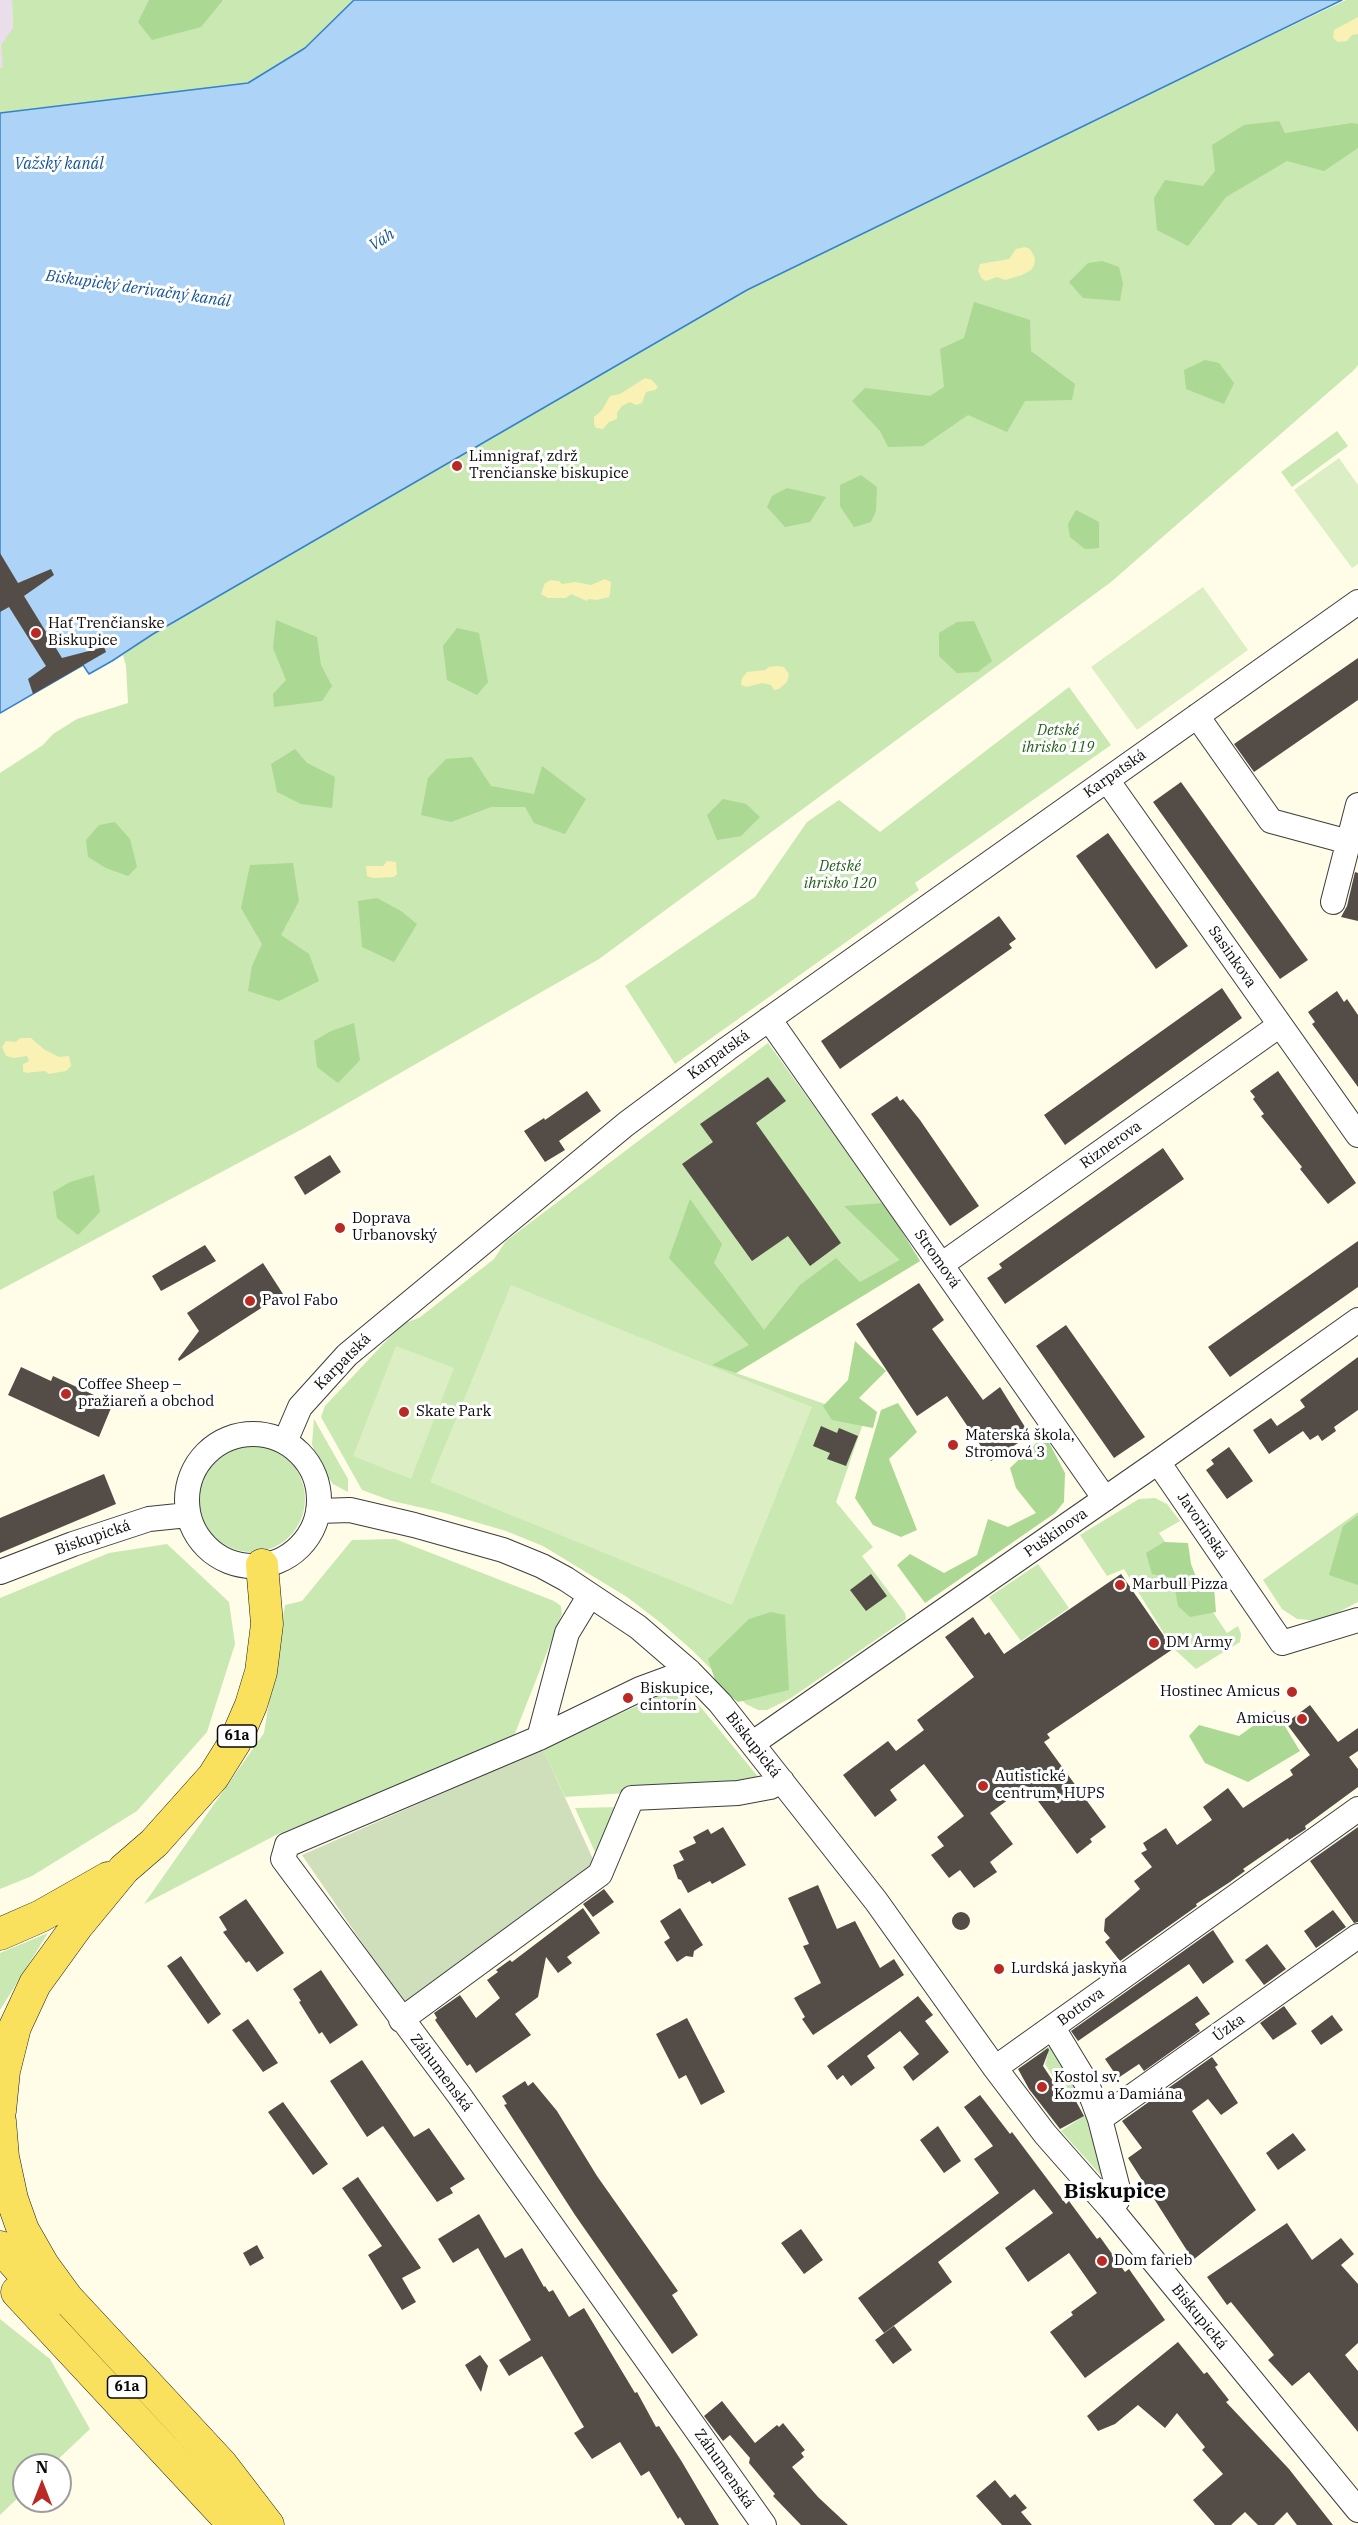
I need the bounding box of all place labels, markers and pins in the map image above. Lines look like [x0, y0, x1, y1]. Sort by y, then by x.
place label: Limnigraf, zdrž Trenčianske biskupice [469, 448, 629, 483]
marker: Limnigraf, zdrž Trenčianske biskupice [450, 459, 464, 473]
place label: Hať Trenčianske Biskupice [48, 615, 165, 650]
marker: Hať Trenčianske Biskupice [29, 626, 43, 640]
place label: Doprava Urbanovský [352, 1210, 437, 1245]
marker: Doprava Urbanovský [333, 1221, 347, 1235]
place label: Pavol Fabo [262, 1292, 338, 1310]
marker: Pavol Fabo [243, 1294, 257, 1308]
place label: Coffee Sheep – pražiareň a obchod [78, 1376, 214, 1411]
marker: Coffee Sheep – pražiareň a obchod [59, 1387, 73, 1401]
place label: Skate Park [416, 1403, 491, 1421]
marker: Skate Park [397, 1405, 411, 1419]
place label: Materská škola, Stromová 3 [965, 1427, 1075, 1462]
marker: Materská škola, Stromová 3 [946, 1438, 960, 1452]
place label: Marbull Pizza [1132, 1576, 1228, 1594]
marker: Marbull Pizza [1113, 1578, 1127, 1592]
place label: DM Army [1166, 1634, 1232, 1652]
marker: DM Army [1147, 1636, 1161, 1650]
place label: Biskupice, cintorín [640, 1680, 713, 1715]
place label: Hostinec Amicus [1160, 1683, 1280, 1701]
marker: Hostinec Amicus [1285, 1685, 1299, 1699]
marker: Biskupice, cintorín [621, 1691, 635, 1705]
place label: Amicus [1236, 1710, 1290, 1728]
marker: Amicus [1295, 1712, 1309, 1726]
place label: Autistické centrum, HUPS [995, 1768, 1105, 1803]
marker: Autistické centrum, HUPS [976, 1779, 990, 1793]
place label: Lurdská jaskyňa [1011, 1960, 1127, 1978]
marker: Lurdská jaskyňa [992, 1962, 1006, 1976]
place label: Kostol sv. Kozmu a Damiána [1054, 2069, 1183, 2104]
marker: Kostol sv. Kozmu a Damiána [1035, 2080, 1049, 2094]
place label: Dom farieb [1114, 2252, 1193, 2270]
marker: Dom farieb [1095, 2254, 1109, 2268]

